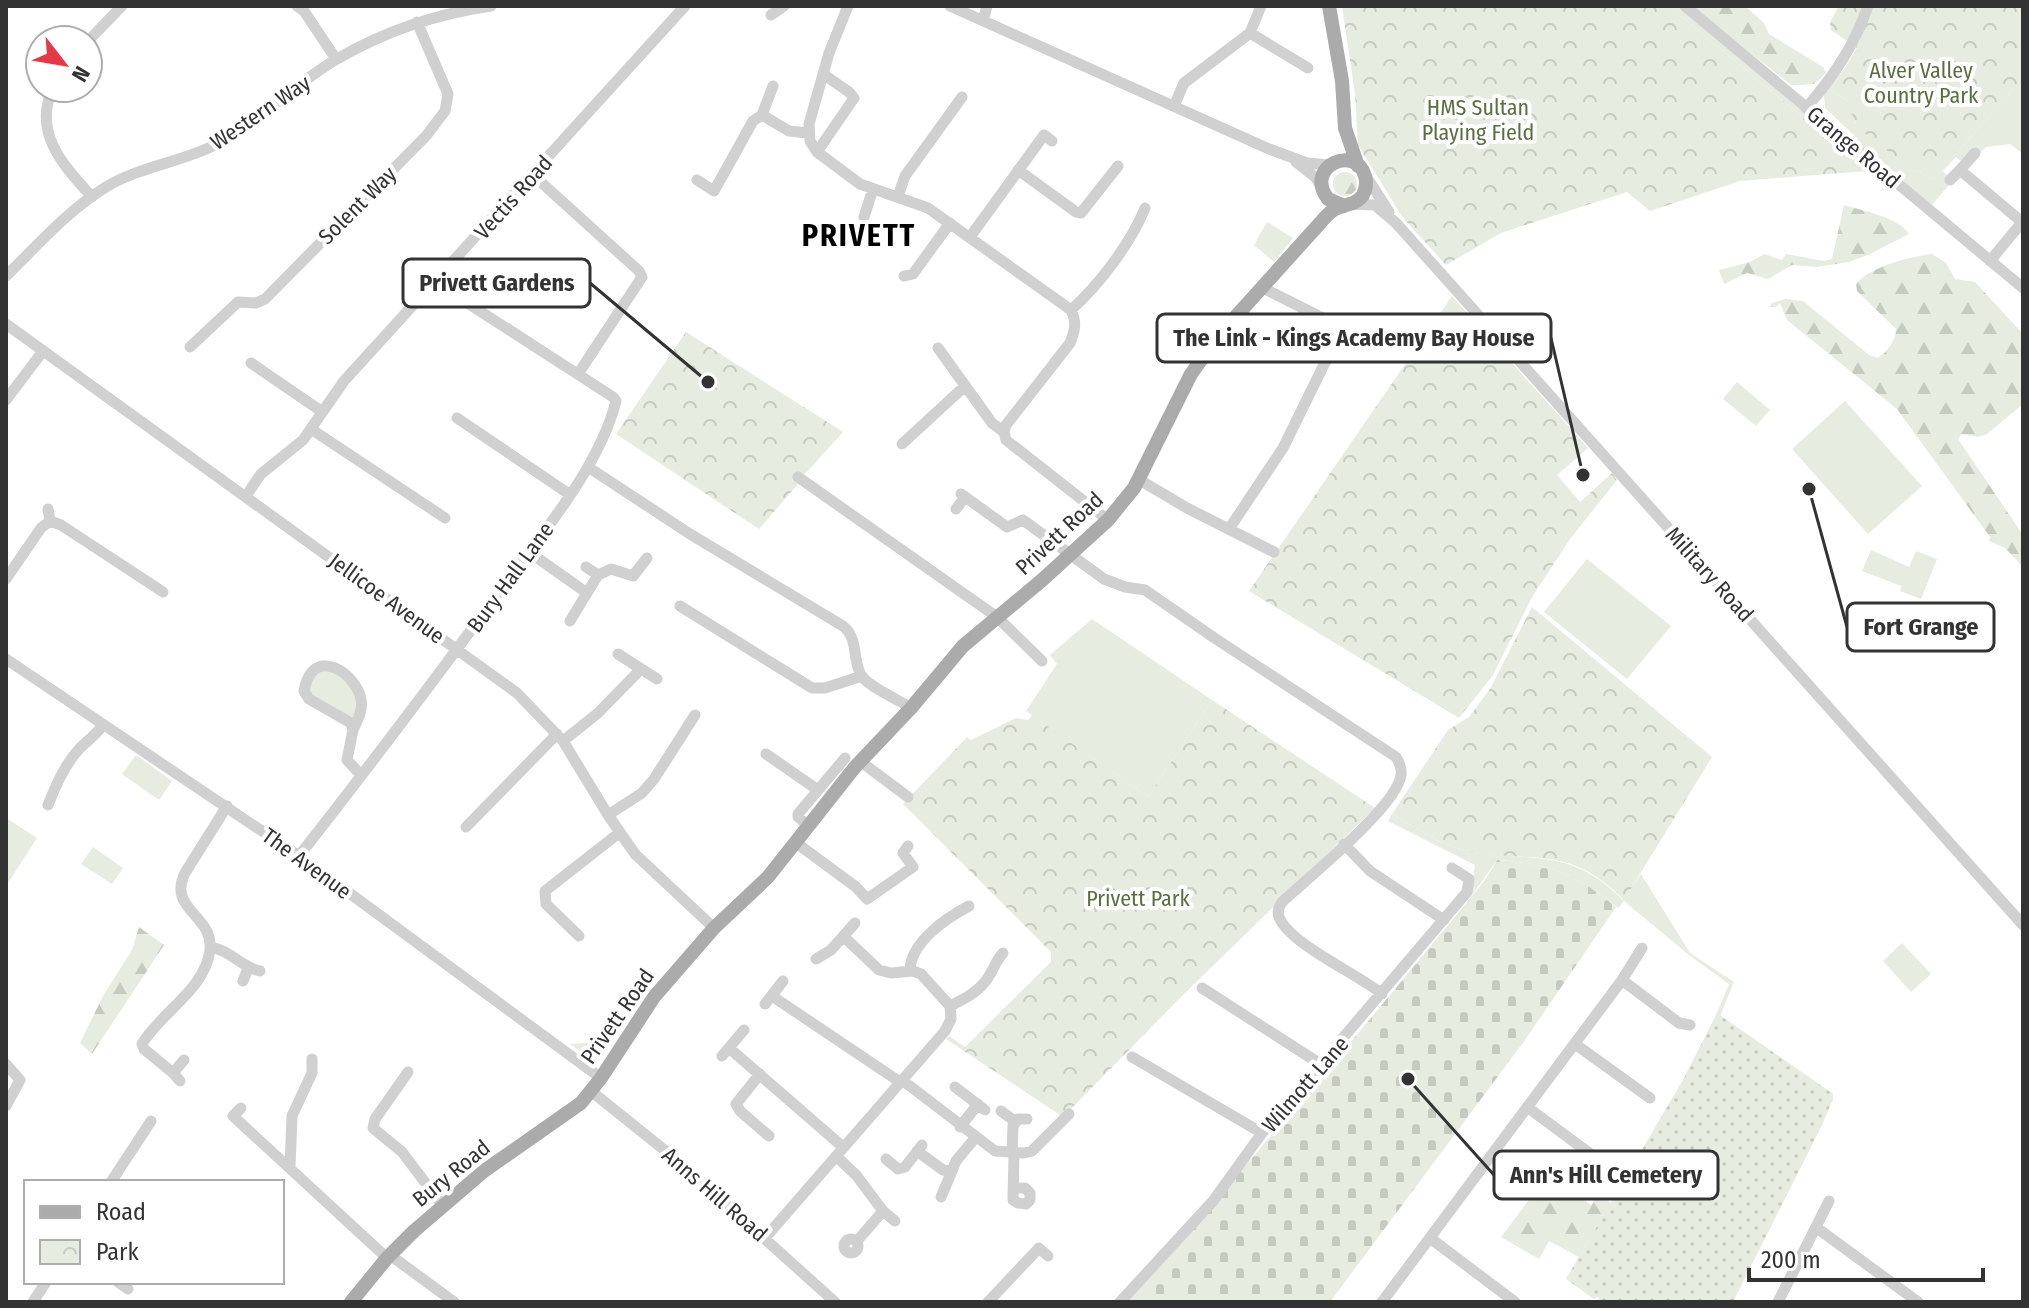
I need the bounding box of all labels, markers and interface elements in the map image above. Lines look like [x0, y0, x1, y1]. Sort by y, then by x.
north arrow [24, 24, 104, 104]
park label: Alver Valley Country Park [1864, 57, 1979, 109]
text: N [66, 61, 96, 87]
street label: Western Way [205, 69, 316, 156]
park label: HMS Sultan Playing Field [1422, 94, 1534, 146]
street label: Grange Road [1801, 101, 1906, 194]
street label: Vectis Road [469, 150, 558, 245]
street label: Solent Way [313, 161, 402, 250]
district label: PRIVETT [802, 218, 916, 254]
callout: Privett Gardens [403, 259, 590, 307]
text: Privett Gardens [419, 269, 575, 297]
callout: The Link - Kings Academy Bay House [1157, 314, 1551, 362]
text: The Link - Kings Academy Bay House [1173, 324, 1535, 352]
street label: Privett Road [1010, 486, 1109, 581]
street label: Bury Hall Lane [461, 517, 559, 638]
street label: Military Road [1660, 521, 1759, 627]
street label: Jellicoe Avenue [323, 547, 450, 650]
callout: Fort Grange [1847, 603, 1994, 651]
text: Fort Grange [1863, 613, 1979, 641]
street label: The Avenue [257, 822, 357, 905]
park label: Privett Park [1086, 885, 1190, 912]
street label: Privett Road [575, 963, 660, 1069]
street label: Wilmott Lane [1256, 1031, 1355, 1138]
street label: Bury Road [407, 1134, 495, 1213]
street label: Anns Hill Road [657, 1141, 773, 1247]
callout: Ann's Hill Cemetery [1494, 1151, 1718, 1199]
text: Ann's Hill Cemetery [1509, 1161, 1703, 1189]
legend [24, 1180, 284, 1284]
text: Road [96, 1198, 146, 1226]
scale bar [1749, 1232, 1983, 1282]
text: Park [96, 1238, 139, 1266]
text: 200 m [1761, 1246, 1821, 1274]

